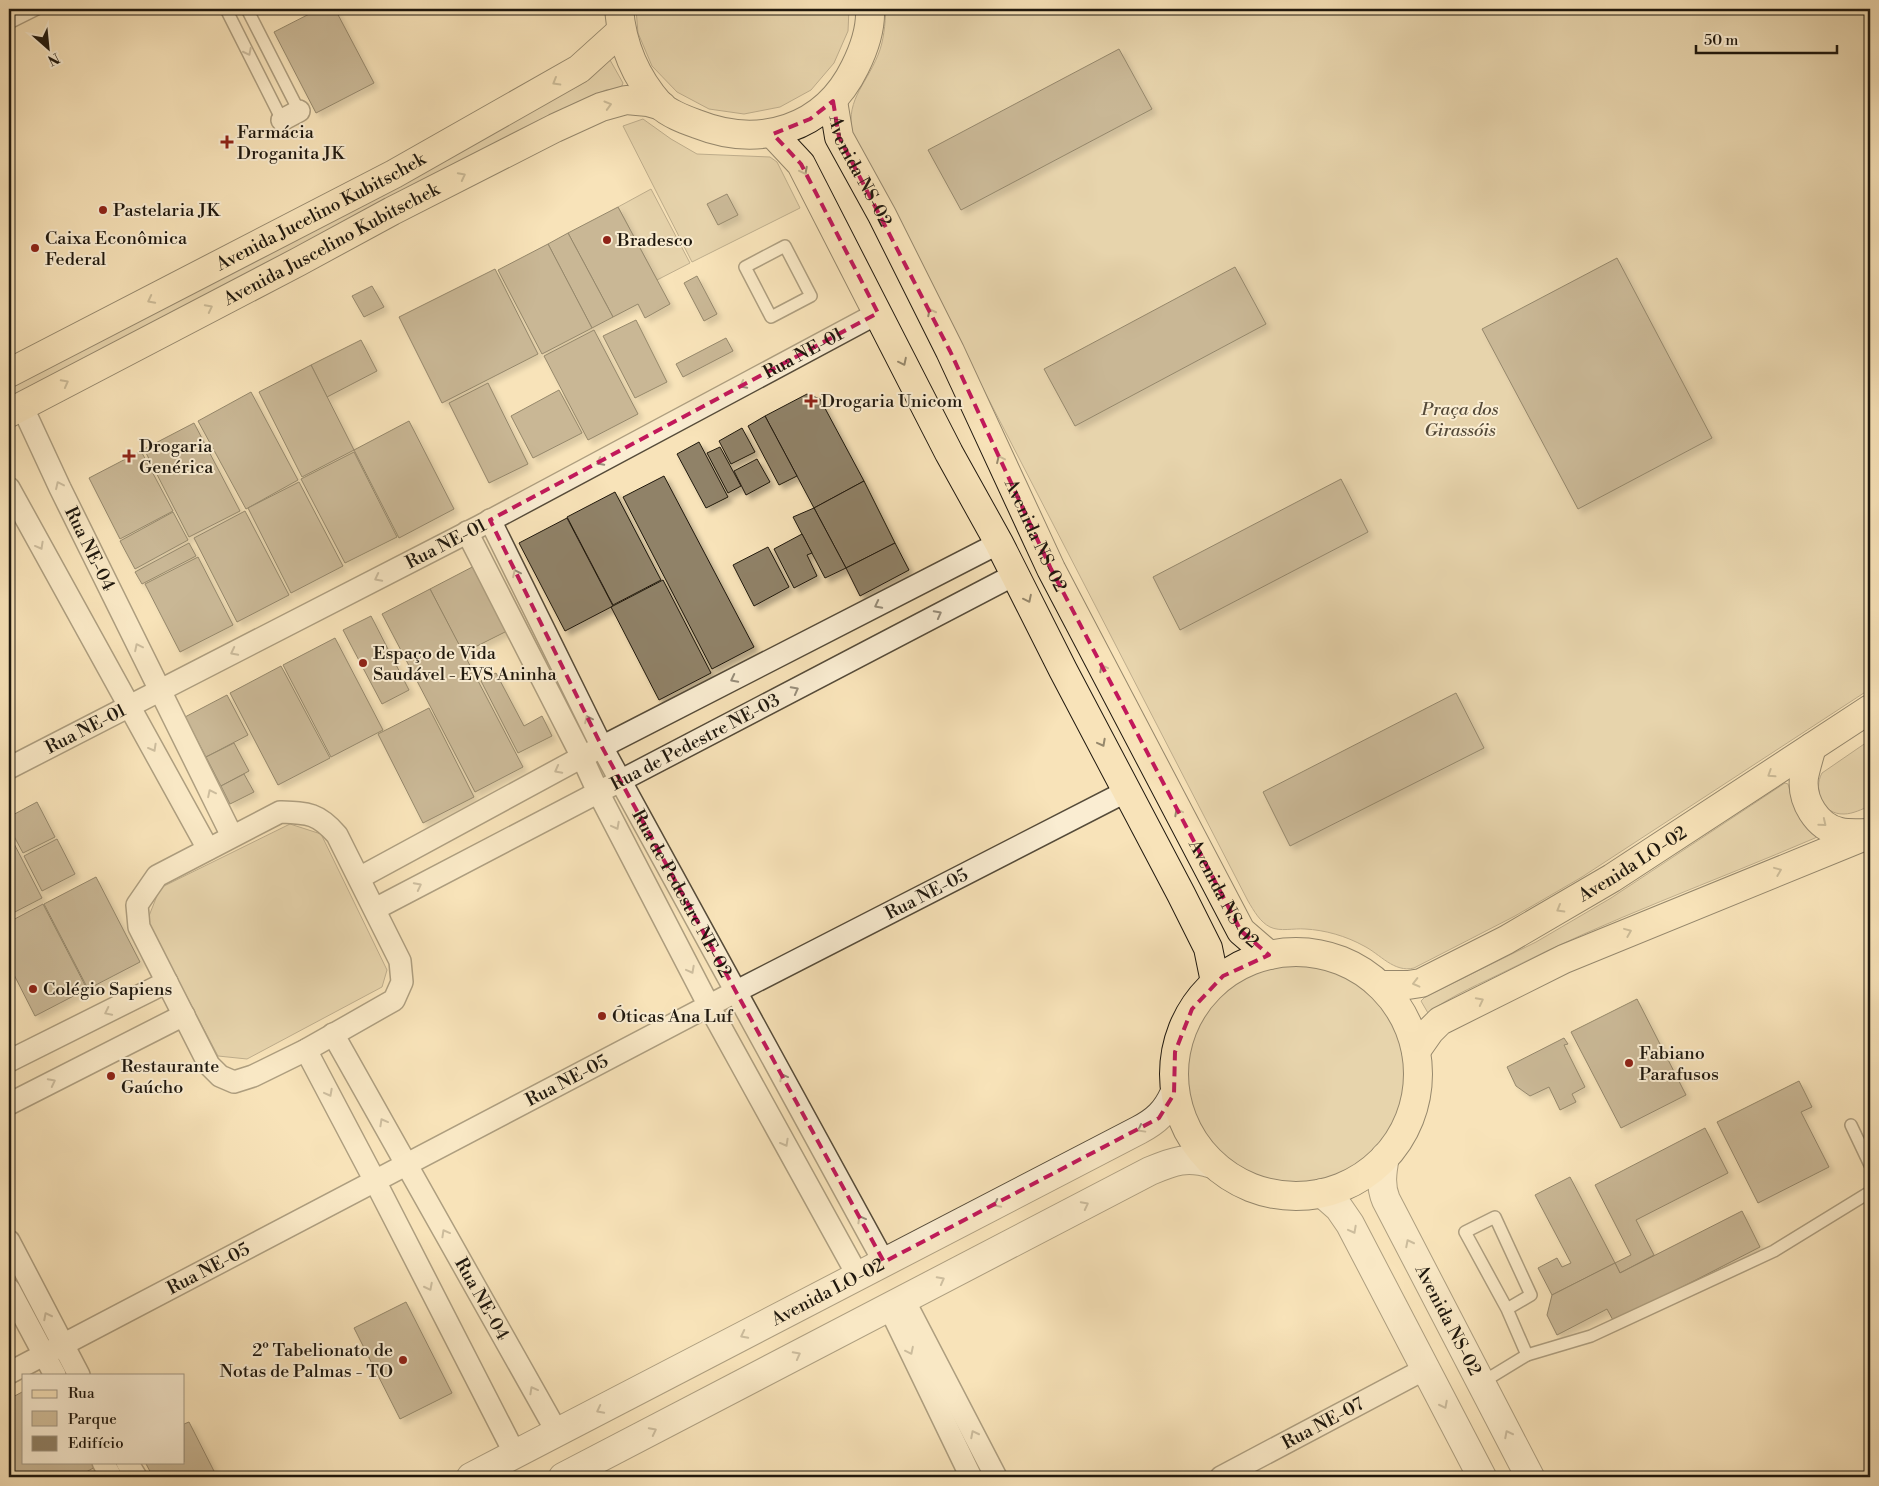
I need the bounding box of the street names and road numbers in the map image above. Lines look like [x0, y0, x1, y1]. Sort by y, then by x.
street label: Avenida NS-02 [823, 113, 897, 231]
street label: Avenida Jucelino Kubitschek [211, 147, 431, 276]
street label: Avenida Juscelino Kubitschek [219, 177, 445, 311]
street label: Rua NE-01 [759, 323, 848, 384]
street label: Avenida NS-02 [999, 475, 1072, 596]
street label: Rua NE-04 [59, 503, 120, 595]
street label: Rua NE-01 [402, 514, 491, 574]
street label: Rua de Pedestre NE-03 [607, 688, 784, 796]
street label: Rua NE-01 [41, 699, 130, 759]
street label: Rua de Pedestre NE-02 [626, 806, 737, 982]
street label: Avenida LO-02 [1573, 821, 1691, 908]
street label: Avenida NS-02 [1183, 835, 1263, 953]
street label: Rua NE-05 [881, 863, 972, 925]
street label: Rua NE-05 [522, 1049, 613, 1112]
street label: Rua NE-05 [163, 1238, 254, 1300]
street label: Avenida LO-02 [767, 1253, 888, 1331]
street label: Rua NE-04 [449, 1254, 514, 1345]
street label: Avenida NS-02 [1409, 1260, 1486, 1380]
street label: Rua NE-07 [1278, 1393, 1368, 1455]

